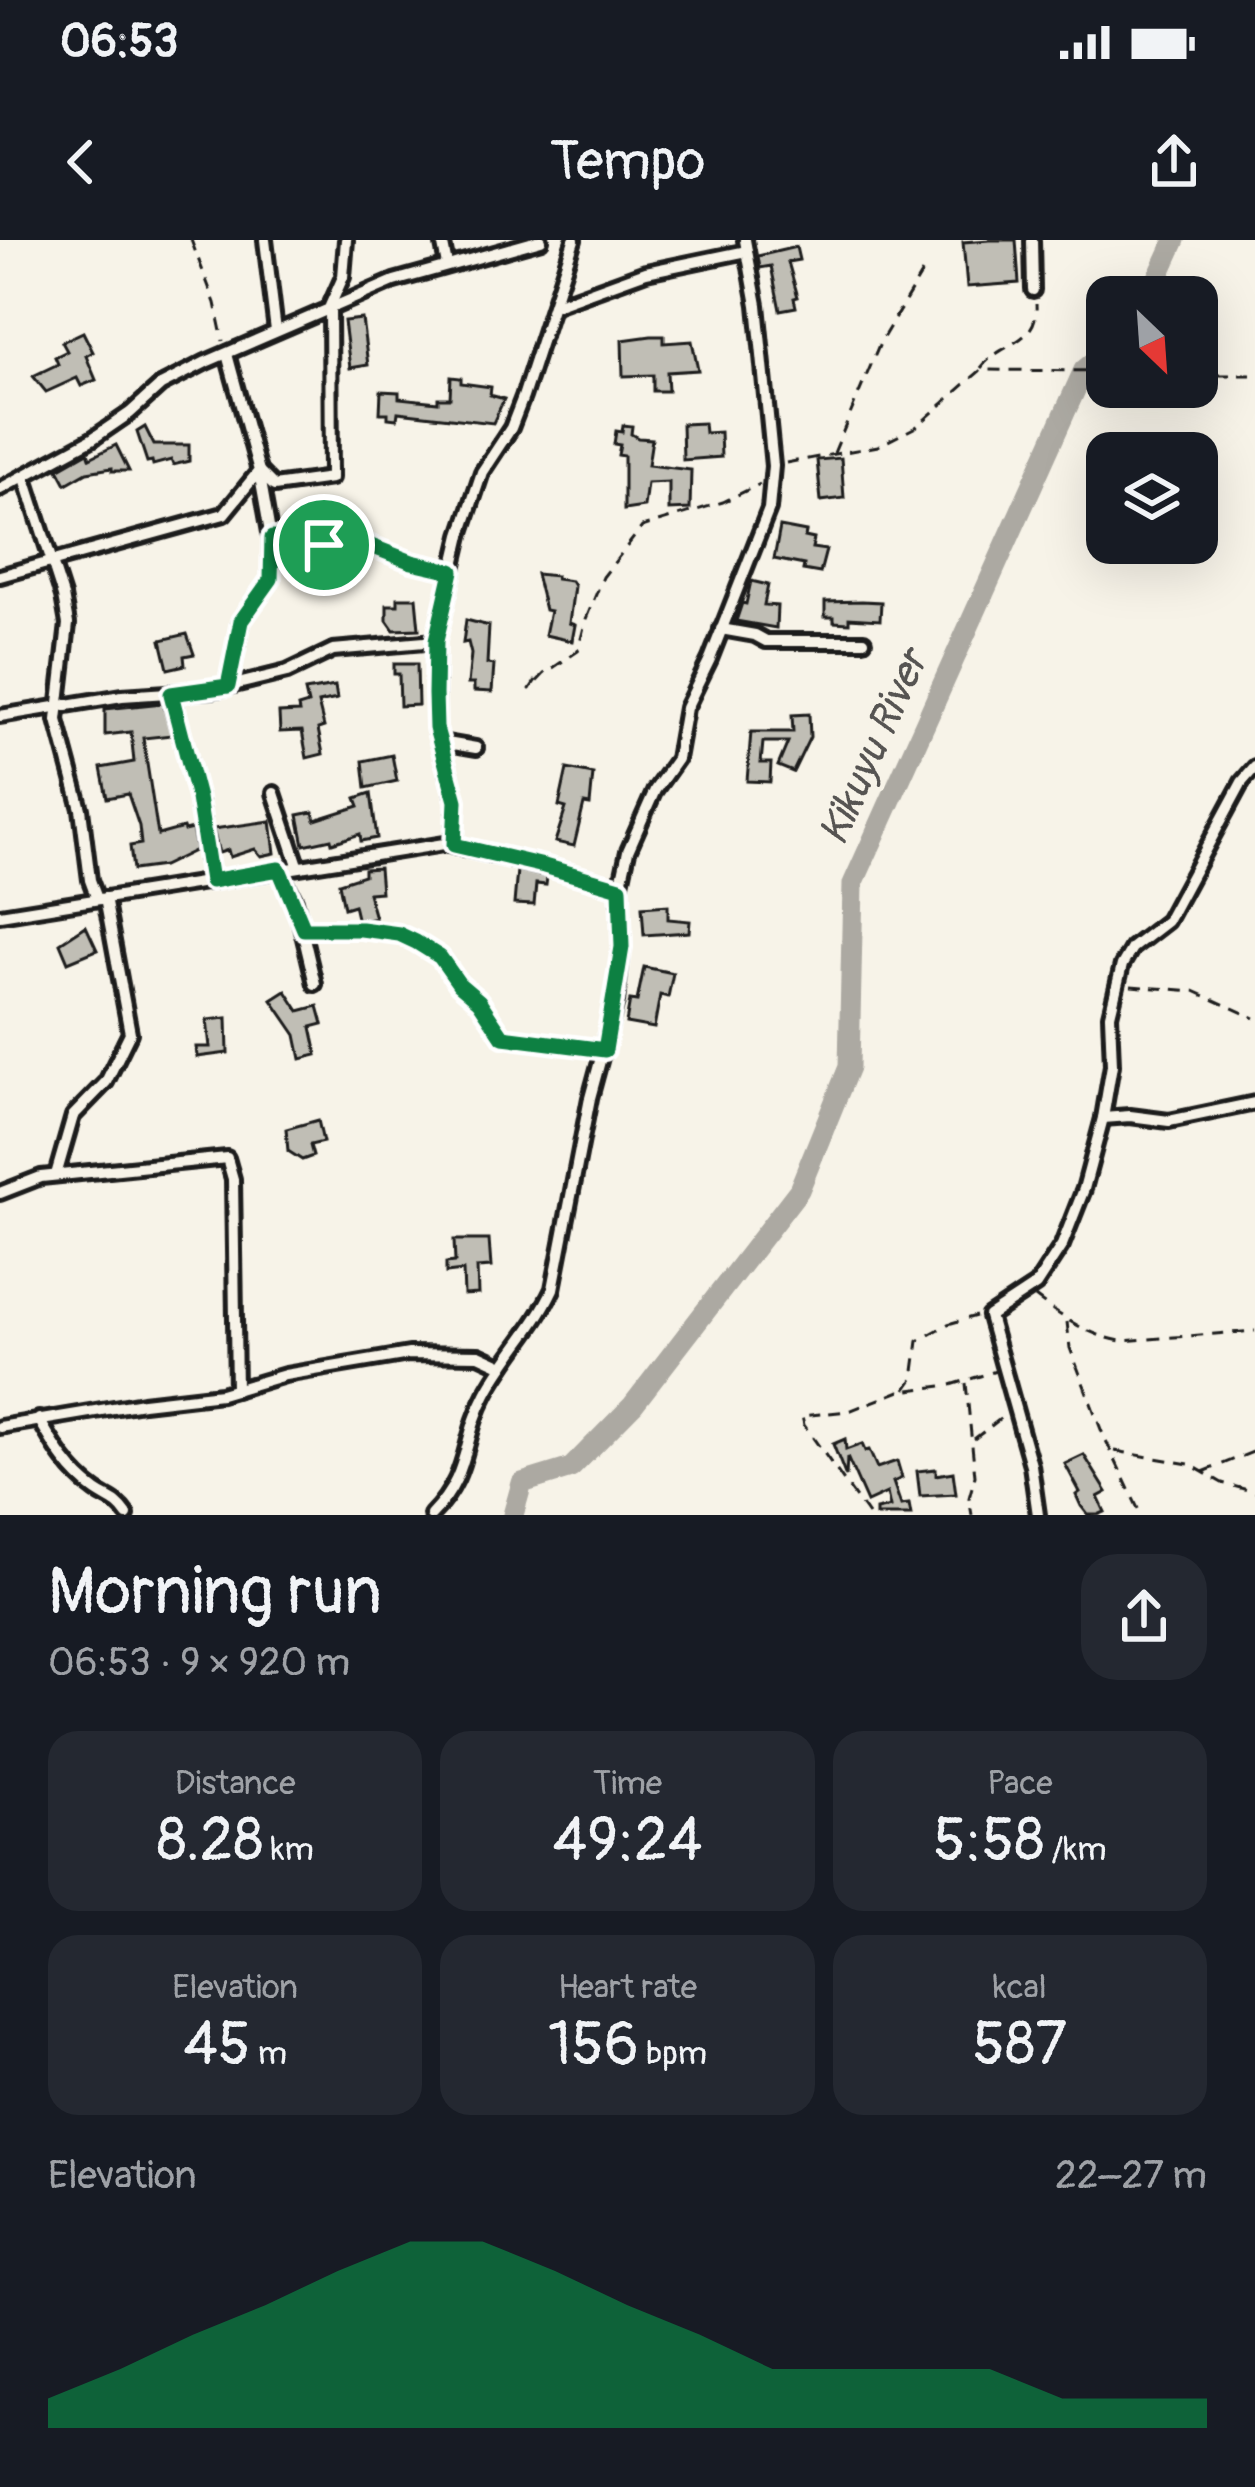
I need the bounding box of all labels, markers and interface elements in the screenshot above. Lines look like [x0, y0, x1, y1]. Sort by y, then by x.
text: 06:53 [60, 14, 178, 70]
text: Tempo [550, 128, 705, 196]
icon: back [48, 129, 114, 195]
icon: share [1141, 129, 1207, 195]
north arrow [1086, 276, 1218, 408]
map controls [1086, 276, 1218, 564]
button: layers [1086, 432, 1218, 564]
pin [273, 494, 375, 596]
icon: arrive [291, 512, 357, 578]
water label: Kikuyu River [808, 638, 942, 853]
text: Morning run [48, 1551, 382, 1634]
button: share [1081, 1554, 1207, 1680]
text: 06:53 · 9 × 920 m [48, 1638, 350, 1687]
text: Distance [175, 1763, 296, 1804]
text: Time [593, 1763, 662, 1804]
text: Pace [987, 1763, 1052, 1804]
text: 8.28 [156, 1804, 264, 1879]
text: 49:24 [552, 1804, 703, 1879]
text: 5:58 [933, 1804, 1044, 1879]
text: km [264, 1829, 314, 1870]
text: /km [1044, 1829, 1107, 1870]
text: Elevation [172, 1967, 298, 2008]
text: Heart rate [558, 1967, 697, 2008]
text: kcal [993, 1967, 1047, 2008]
text: 45 [183, 2008, 251, 2083]
text: 156 [548, 2008, 639, 2083]
text: 587 [973, 2008, 1067, 2083]
text: m [251, 2033, 287, 2074]
text: bpm [639, 2033, 707, 2074]
text: Elevation [48, 2151, 197, 2200]
text: 22–27 m [1055, 2151, 1207, 2200]

